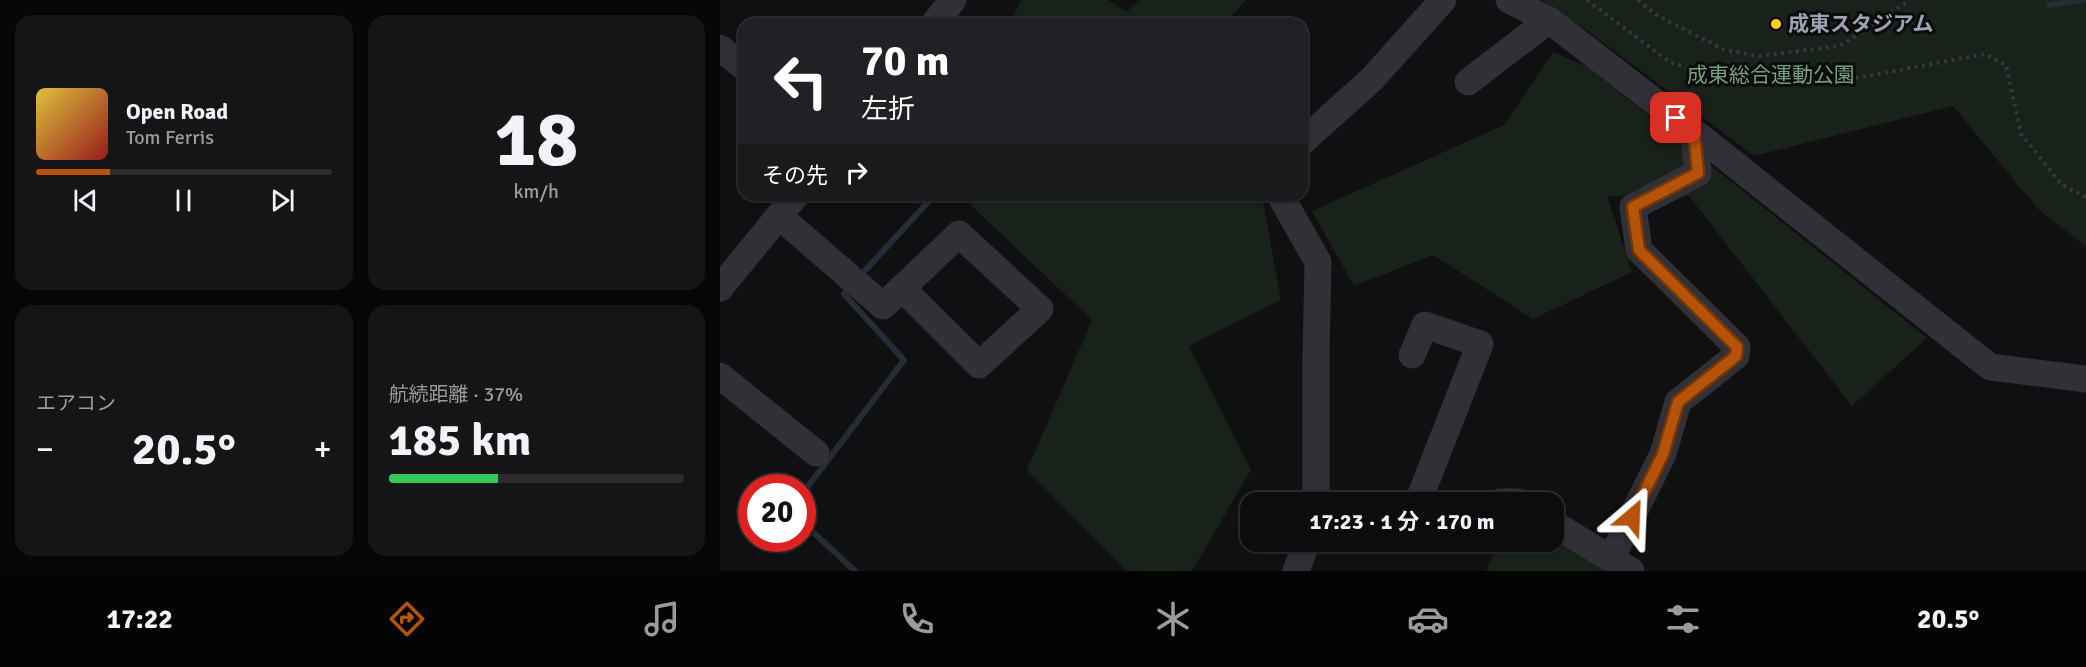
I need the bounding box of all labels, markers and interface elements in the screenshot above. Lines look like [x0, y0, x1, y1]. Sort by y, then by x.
place label: 成東スタジアム [1788, 11, 1934, 37]
marker: 成東スタジアム [1769, 17, 1783, 31]
text: 70 m [861, 36, 950, 87]
icon: left [762, 42, 840, 120]
park label: 成東総合運動公園 [1687, 62, 1855, 88]
text: 18 [494, 92, 578, 188]
pin [1650, 92, 1701, 143]
text: 左折 [861, 93, 915, 126]
text: Open Road [126, 98, 228, 125]
icon: arrive [1659, 101, 1692, 134]
text: Tom Ferris [126, 125, 214, 150]
icon: right [840, 156, 873, 189]
text: その先 [762, 162, 828, 189]
text: km/h [514, 179, 559, 204]
icon: previous [69, 184, 102, 217]
icon: pause [167, 184, 200, 217]
icon: next [266, 184, 299, 217]
text: 航続距離 · 37% [389, 382, 523, 407]
text: エアコン [36, 391, 116, 416]
text: 185 km [389, 413, 531, 468]
text: 20.5° [132, 422, 236, 477]
text: − [36, 429, 54, 470]
text: + [314, 429, 331, 470]
speed limit sign: 20 [738, 474, 816, 552]
position arrow [1600, 485, 1664, 549]
text: 17:23 · 1 分 · 170 m [1310, 508, 1494, 535]
icon: directions [386, 598, 428, 640]
icon: music [641, 598, 683, 640]
icon: phone [896, 598, 938, 640]
icon: climate [1152, 598, 1194, 640]
icon: car [1407, 598, 1449, 640]
icon: filters [1662, 598, 1704, 640]
text: 17:22 [107, 603, 173, 636]
text: 20.5° [1917, 603, 1979, 636]

